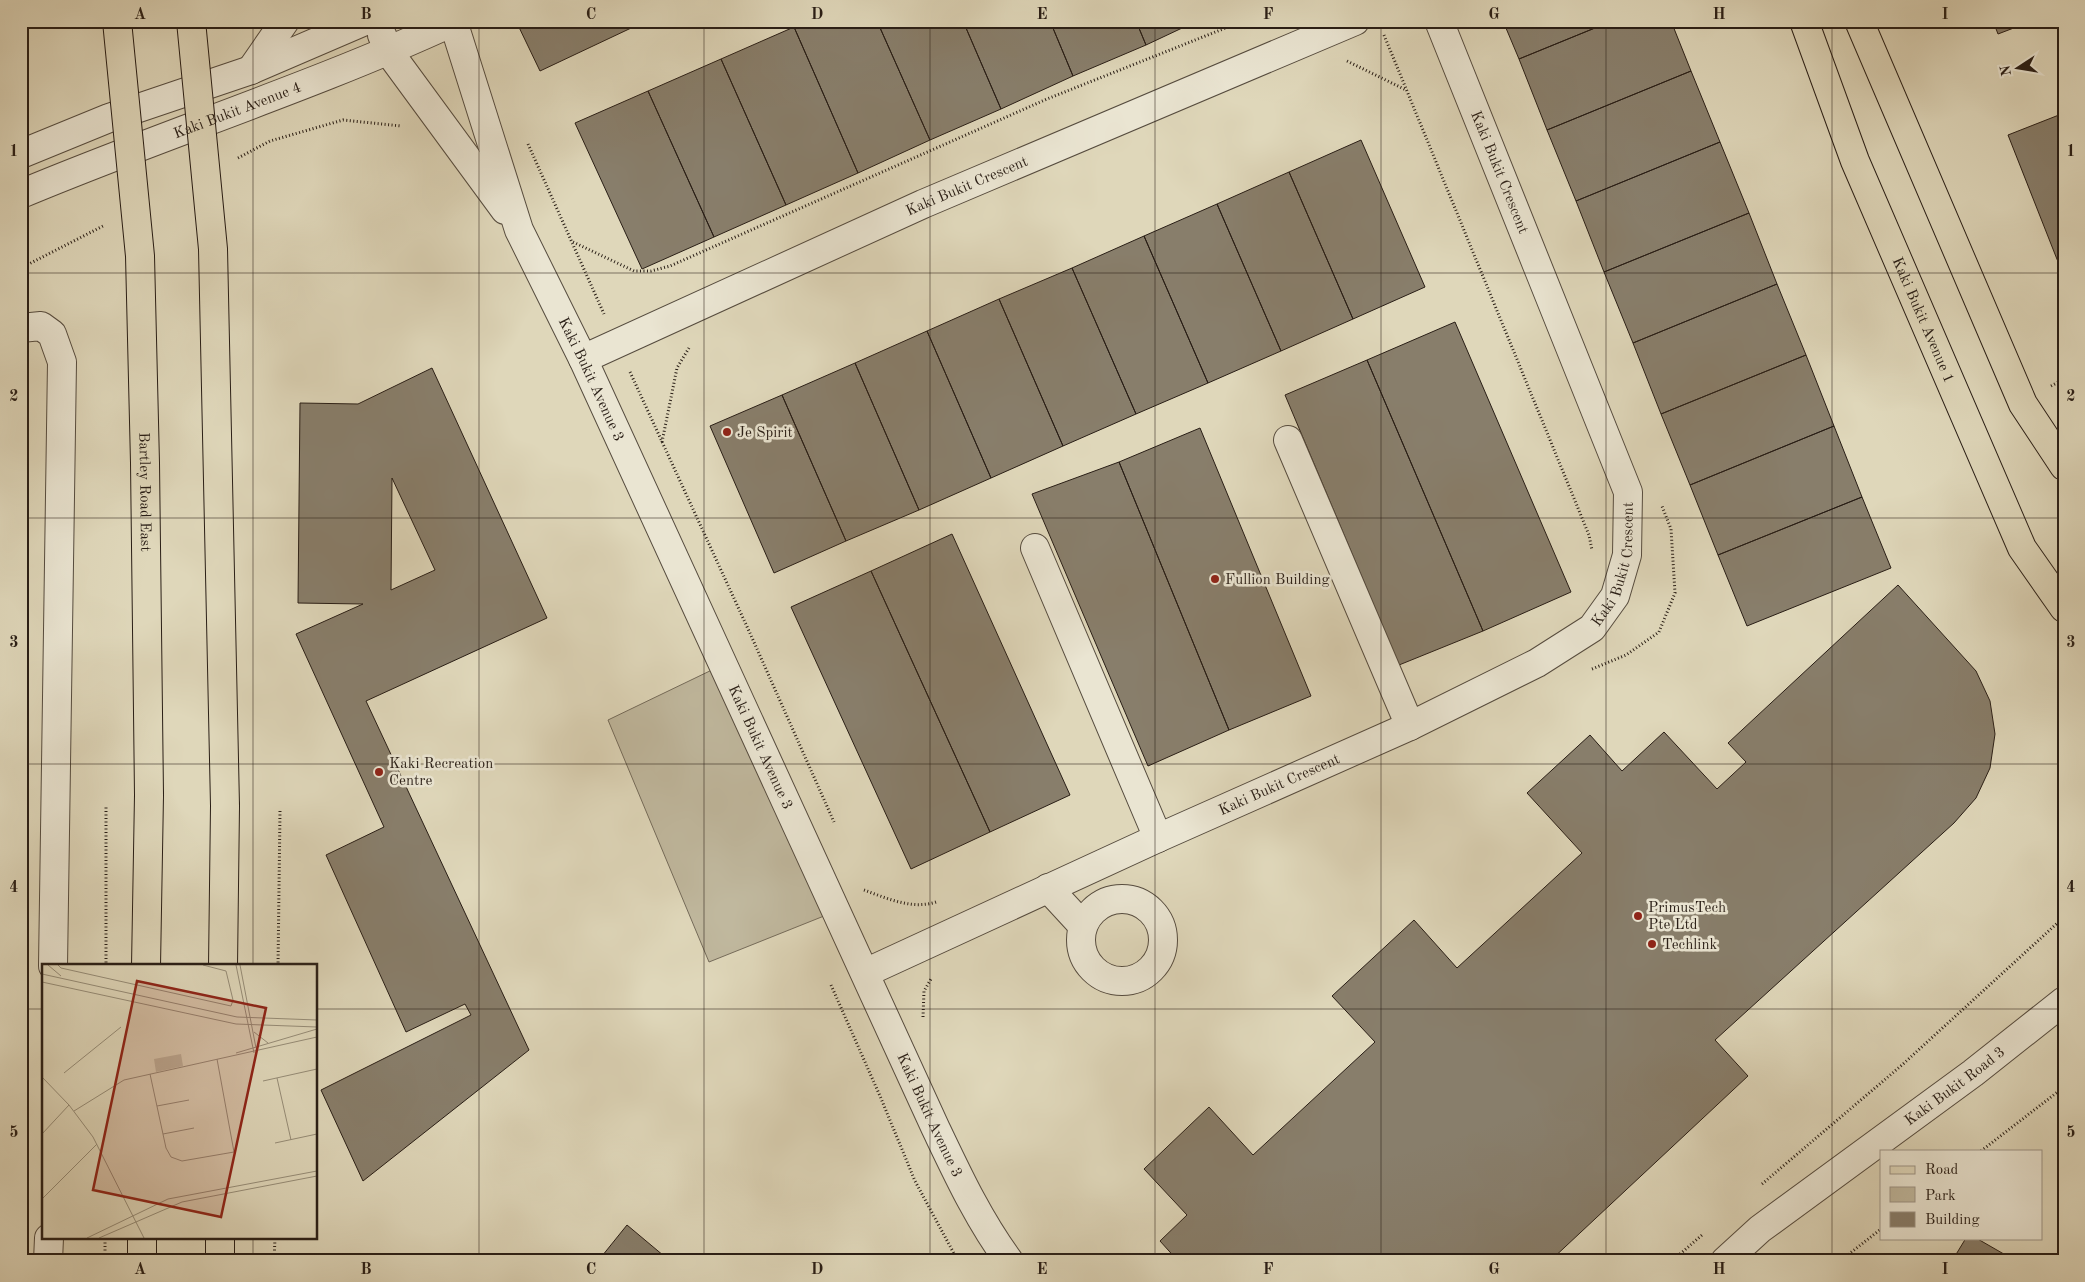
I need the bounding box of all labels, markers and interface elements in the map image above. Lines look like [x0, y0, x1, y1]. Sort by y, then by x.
text: A [134, 7, 146, 23]
text: B [360, 7, 372, 23]
text: C [586, 7, 596, 23]
text: D [811, 7, 823, 23]
text: E [1036, 7, 1048, 23]
text: F [1263, 7, 1274, 23]
text: G [1488, 7, 1500, 23]
text: H [1712, 7, 1726, 23]
text: I [1941, 7, 1949, 23]
north arrow [1992, 42, 2042, 92]
text: N [1998, 64, 2014, 77]
street label: Kaki Bukit Avenue 4 [172, 80, 304, 142]
street label: Kaki Bukit Crescent [1467, 109, 1530, 236]
text: 1 [9, 144, 19, 160]
text: 1 [2066, 144, 2076, 160]
street label: Kaki Bukit Crescent [904, 154, 1030, 220]
street label: Kaki Bukit Avenue 1 [1889, 255, 1956, 385]
street label: Kaki Bukit Avenue 3 [555, 315, 626, 444]
text: 2 [9, 389, 19, 405]
text: 2 [2066, 389, 2076, 405]
marker: Je Spirit [721, 426, 733, 438]
place label: Je Spirit [737, 426, 793, 441]
street label: Bartley Road East [135, 432, 152, 552]
street label: Kaki Bukit Crescent [1590, 502, 1637, 630]
marker: Fullion Building [1209, 573, 1221, 585]
place label: Fullion Building [1225, 573, 1330, 588]
text: 3 [9, 635, 19, 651]
text: 3 [2066, 635, 2076, 651]
street label: Kaki Bukit Avenue 3 [724, 683, 794, 812]
street label: Kaki Bukit Crescent [1217, 752, 1343, 819]
place label: Kaki Recreation Centre [389, 757, 493, 789]
marker: Kaki Recreation Centre [373, 766, 385, 778]
text: 4 [9, 880, 19, 896]
text: 4 [2066, 880, 2076, 896]
place label: PrimusTech Pte Ltd [1648, 901, 1726, 933]
marker: PrimusTech Pte Ltd [1632, 910, 1644, 922]
marker: Techlink [1646, 938, 1658, 950]
place label: Techlink [1662, 938, 1717, 953]
inset map [42, 964, 318, 1240]
street label: Kaki Bukit Road 3 [1903, 1045, 2008, 1129]
street label: Kaki Bukit Avenue 3 [893, 1051, 964, 1180]
text: 5 [9, 1125, 19, 1141]
text: 5 [2066, 1125, 2076, 1141]
legend [1880, 1150, 2042, 1240]
text: Road [1925, 1163, 1959, 1178]
text: Park [1925, 1189, 1956, 1204]
text: Building [1925, 1213, 1980, 1228]
text: A [134, 1262, 146, 1278]
text: B [360, 1262, 372, 1278]
text: C [586, 1262, 596, 1278]
text: D [811, 1262, 823, 1278]
text: E [1036, 1262, 1048, 1278]
text: F [1263, 1262, 1274, 1278]
text: G [1488, 1262, 1500, 1278]
text: H [1712, 1262, 1726, 1278]
text: I [1941, 1262, 1949, 1278]

